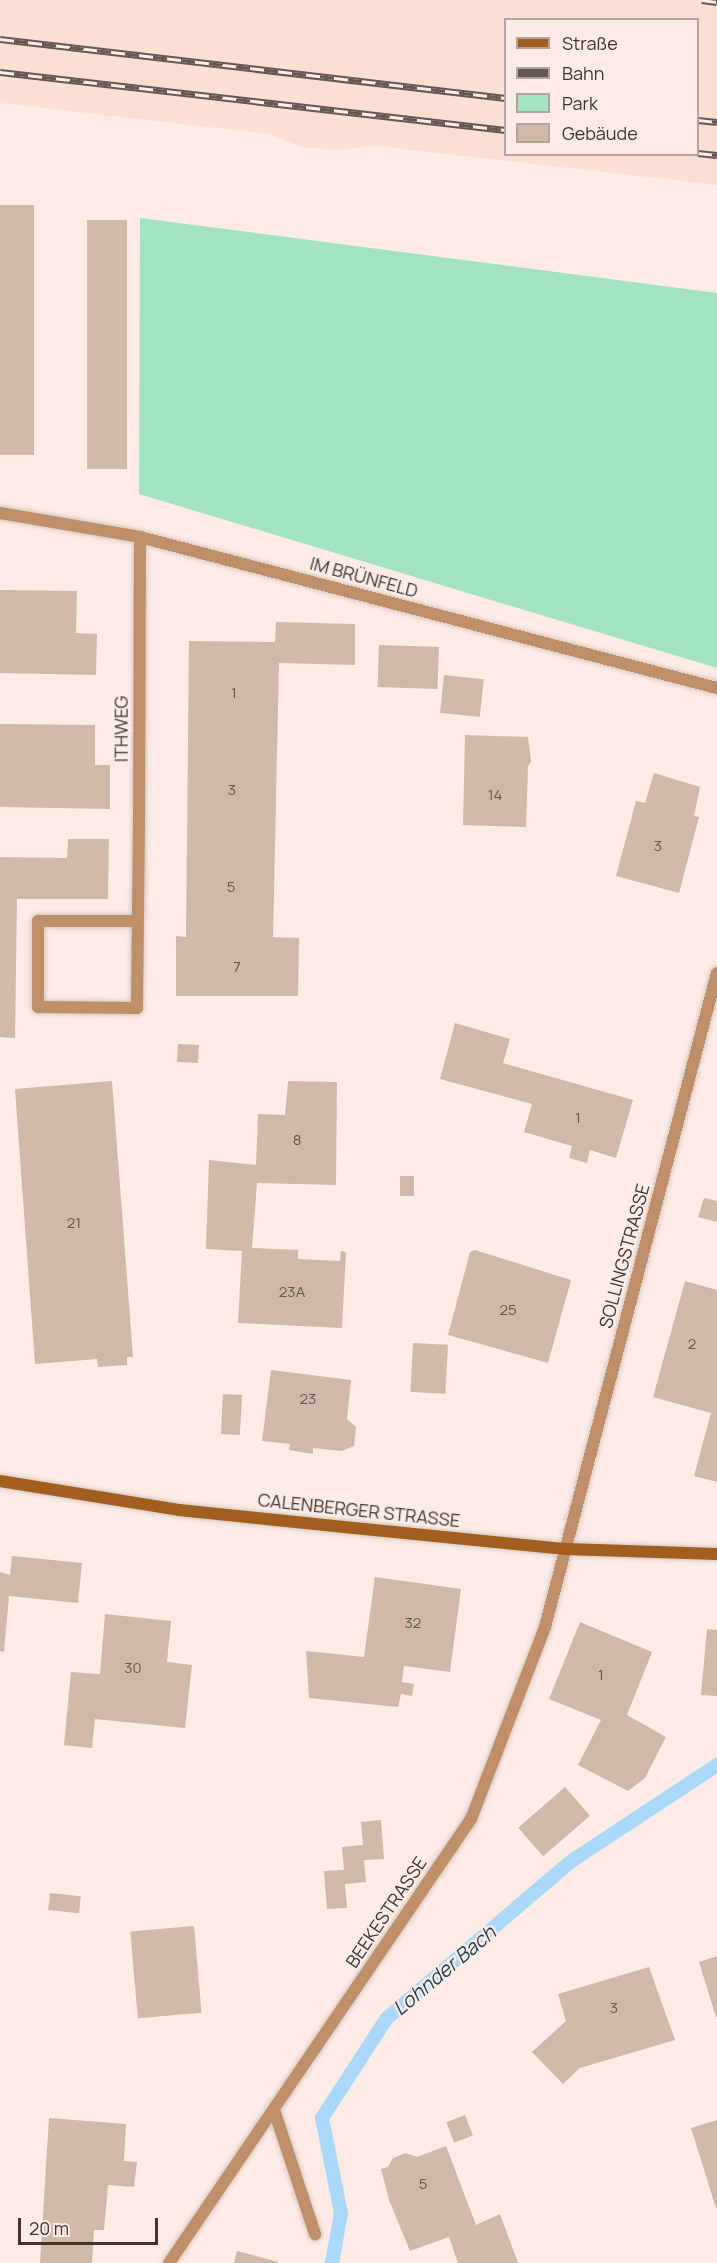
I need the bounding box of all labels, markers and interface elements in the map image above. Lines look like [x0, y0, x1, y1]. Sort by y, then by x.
legend [504, 18, 699, 156]
text: Straße [562, 31, 618, 55]
text: Bahn [562, 61, 604, 85]
text: Park [562, 91, 598, 115]
text: Gebäude [562, 121, 638, 145]
street label: IM BRÜNFELD [308, 552, 420, 602]
house number: 1 [231, 684, 237, 702]
street label: ITHWEG [110, 696, 132, 762]
house number: 3 [228, 781, 236, 799]
house number: 14 [488, 786, 502, 804]
house number: 3 [654, 837, 662, 855]
house number: 5 [227, 878, 235, 896]
house number: 7 [233, 958, 241, 976]
house number: 1 [575, 1109, 581, 1127]
house number: 8 [293, 1131, 301, 1149]
street label: SOLLINGSTRASSE [594, 1181, 654, 1331]
house number: 21 [67, 1214, 81, 1232]
house number: 23A [279, 1283, 305, 1301]
house number: 25 [499, 1301, 517, 1319]
house number: 2 [688, 1335, 696, 1353]
house number: 23 [300, 1390, 316, 1408]
street label: CALENBERGER STRASSE [257, 1489, 461, 1531]
house number: 32 [405, 1614, 421, 1632]
house number: 30 [124, 1659, 142, 1677]
house number: 1 [598, 1666, 604, 1684]
street label: BEEKESTRASSE [341, 1853, 431, 1971]
water label: Lohnder Bach [388, 1920, 500, 2020]
house number: 3 [610, 1999, 618, 2017]
house number: 5 [419, 2175, 427, 2193]
scale bar [21, 2206, 160, 2244]
text: 20 m [29, 2216, 69, 2240]

